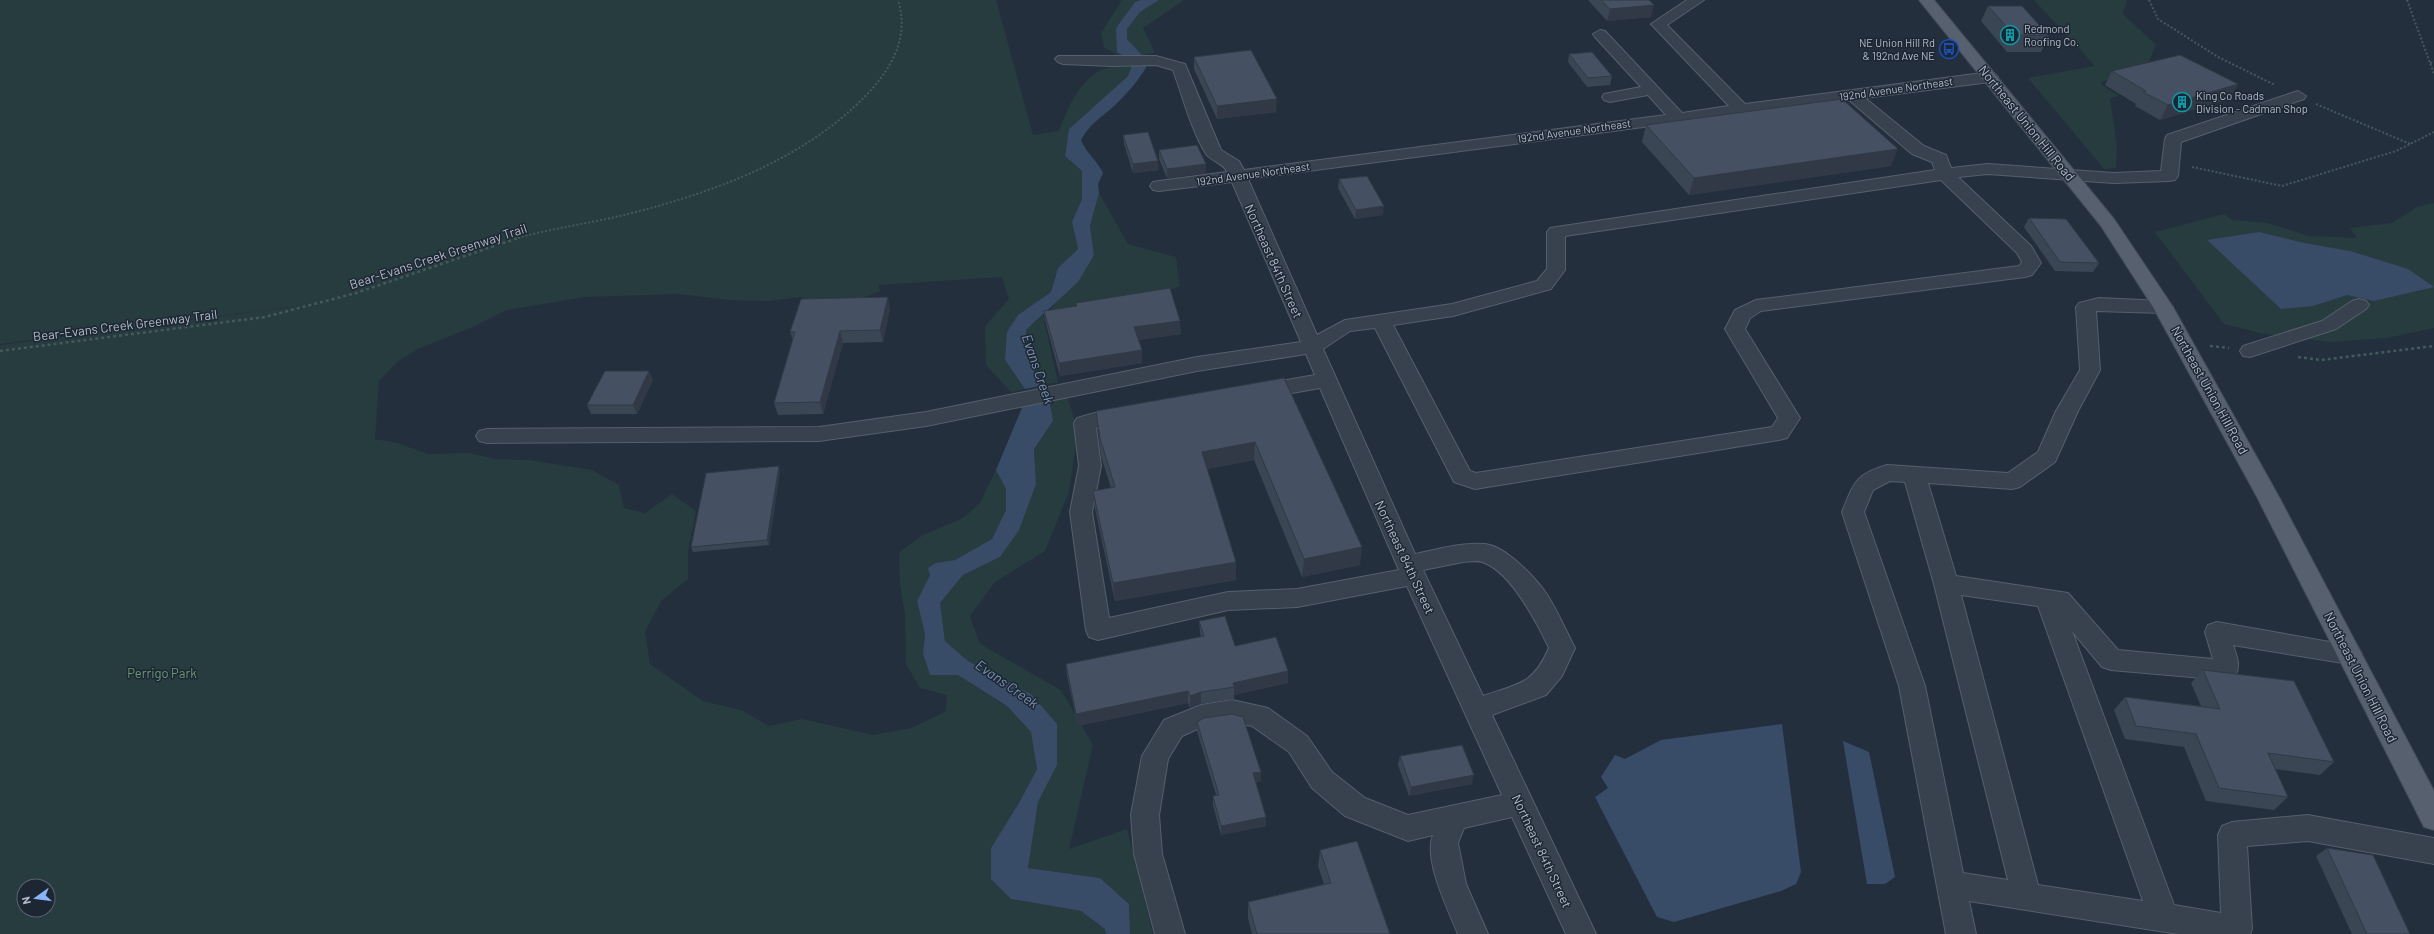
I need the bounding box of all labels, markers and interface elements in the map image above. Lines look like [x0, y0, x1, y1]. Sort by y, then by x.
place label: Redmond Roofing Co. [2024, 22, 2079, 48]
building icon: Redmond Roofing Co. [1999, 24, 2021, 46]
place label: NE Union Hill Rd & 192nd Ave NE [1859, 36, 1935, 62]
bus stop icon: NE Union Hill Rd & 192nd Ave NE [1938, 38, 1960, 60]
street label: Northeast Union Hill Road [1975, 62, 2079, 184]
street label: 192nd Avenue Northeast [1838, 74, 1954, 103]
place label: King Co Roads Division - Cadman Shop [2196, 89, 2308, 115]
building icon: King Co Roads Division - Cadman Shop [2171, 91, 2193, 113]
street label: 192nd Avenue Northeast [1516, 116, 1632, 145]
street label: 192nd Avenue Northeast [1195, 159, 1311, 188]
street label: Northeast 84th Street [1242, 201, 1306, 321]
street label: Bear-Evans Creek Greenway Trail [347, 220, 529, 292]
street label: Bear-Evans Creek Greenway Trail [32, 306, 218, 344]
street label: Northeast Union Hill Road [2168, 323, 2252, 457]
water label: Evans Creek [1019, 332, 1058, 406]
street label: Northeast 84th Street [1372, 498, 1438, 616]
street label: Northeast Union Hill Road [2321, 609, 2401, 745]
water label: Evans Creek [973, 656, 1042, 712]
park label: Perrigo Park [127, 665, 197, 681]
street label: Northeast 84th Street [1509, 792, 1575, 910]
north arrow [16, 878, 56, 918]
text: N [19, 895, 33, 906]

